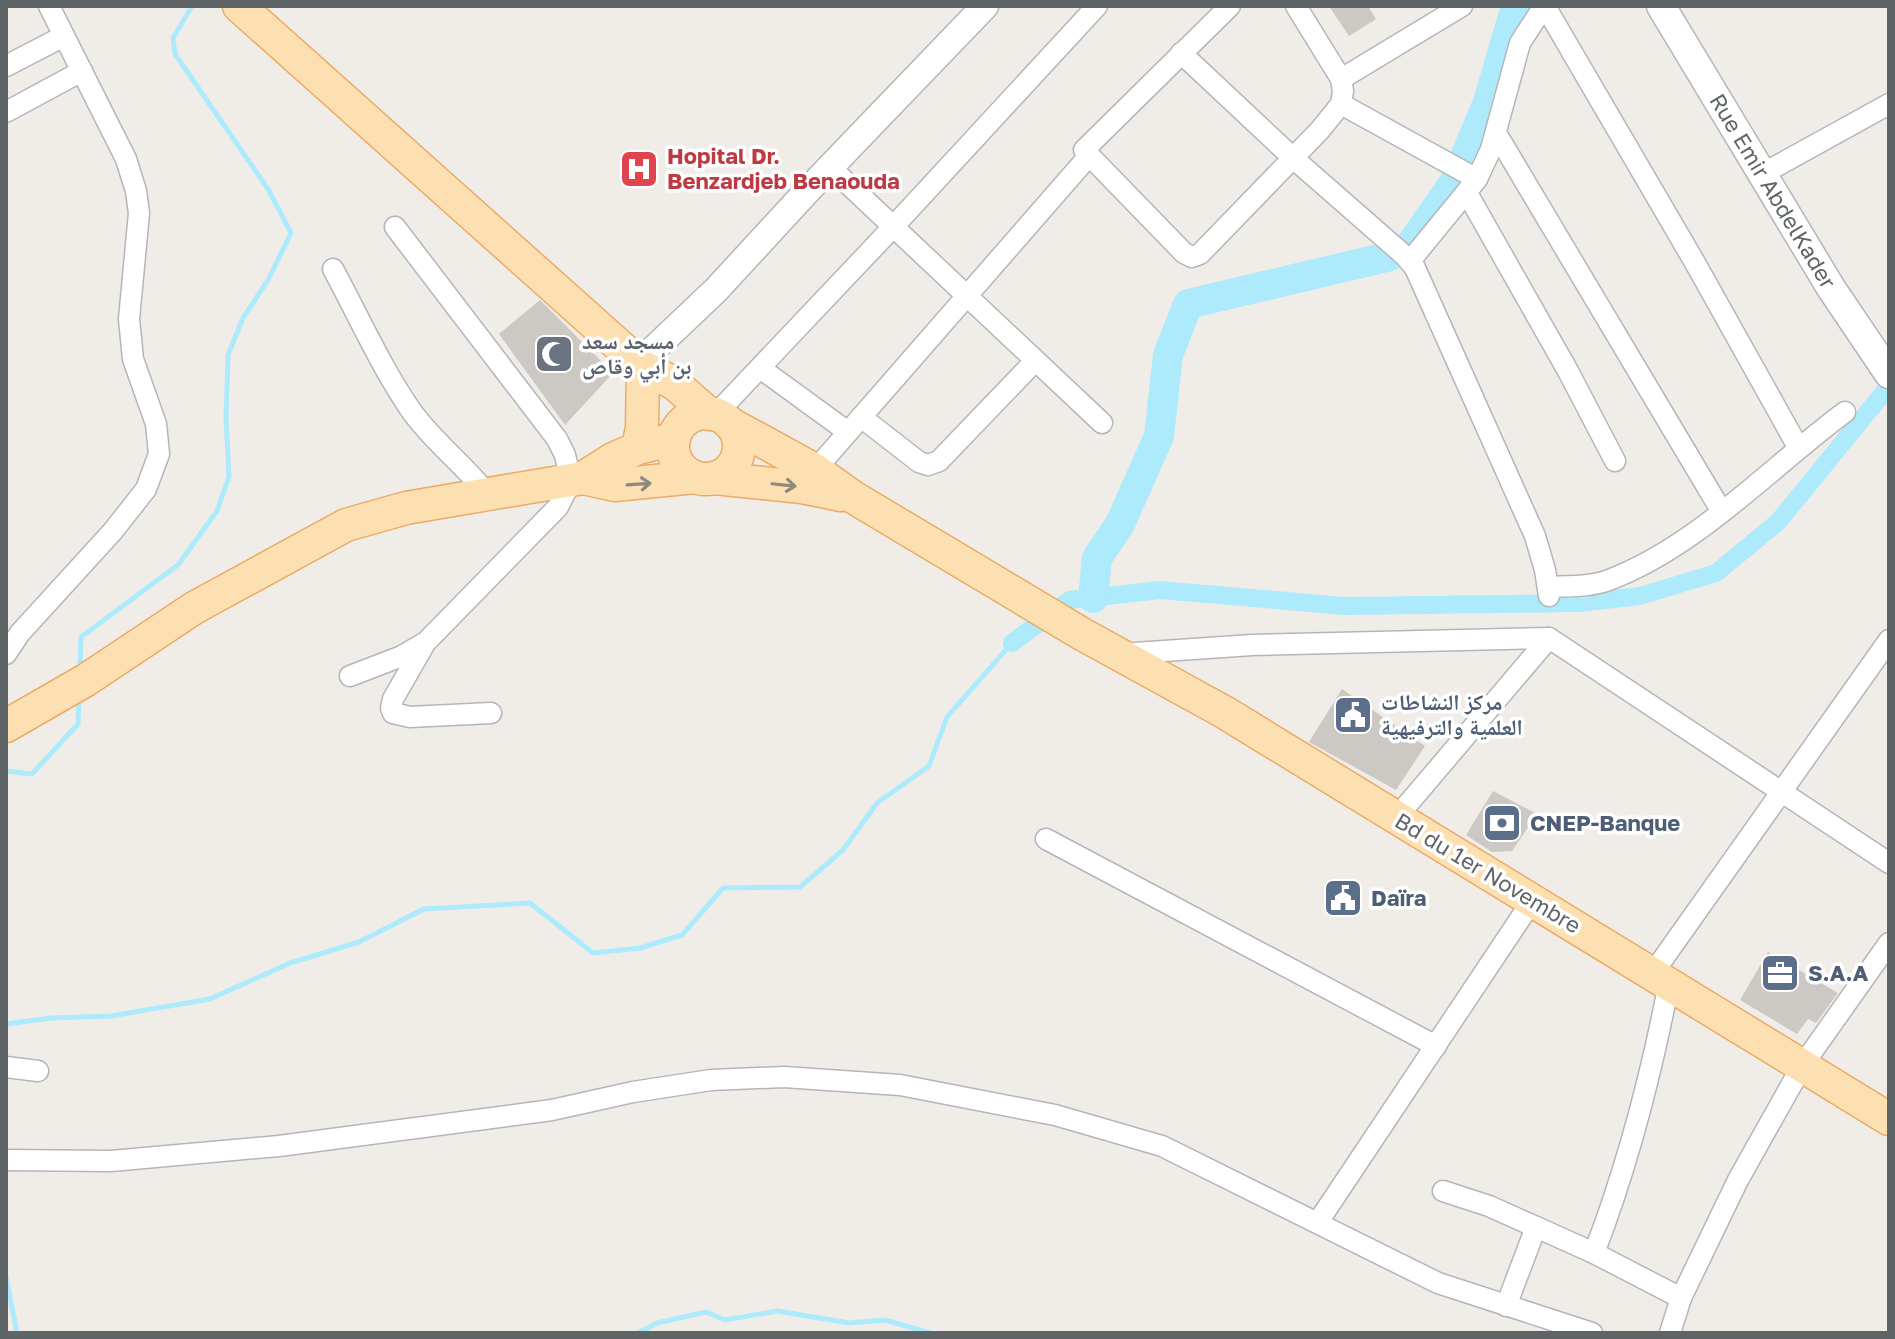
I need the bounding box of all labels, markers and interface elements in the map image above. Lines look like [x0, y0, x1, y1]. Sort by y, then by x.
street label: Rue Emir AbdelKader [1704, 88, 1843, 294]
place label: Hopital Dr. Benzardjeb Benaouda [667, 142, 900, 194]
hospital icon: Hopital Dr. Benzardjeb Benaouda [618, 148, 660, 190]
place label: مسجد سعد بن أبي وقاص [582, 327, 691, 383]
mosque icon: مسجد سعد بن أبي وقاص [533, 333, 575, 375]
one-way arrow [625, 476, 652, 491]
one-way arrow [770, 478, 797, 493]
place label: مركز النشاطات العلمية والترفيهية [1381, 688, 1523, 740]
public building icon: مركز النشاطات العلمية والترفيهية [1332, 694, 1374, 736]
bank icon: CNEP-Banque [1481, 802, 1523, 844]
street label: Bd du 1er Novembre [1390, 806, 1586, 939]
place label: CNEP-Banque [1530, 809, 1680, 836]
public building icon: Daïra [1322, 877, 1364, 919]
place label: Daïra [1371, 884, 1427, 911]
office icon: S.A.A [1759, 952, 1801, 994]
place label: S.A.A [1808, 959, 1869, 986]

